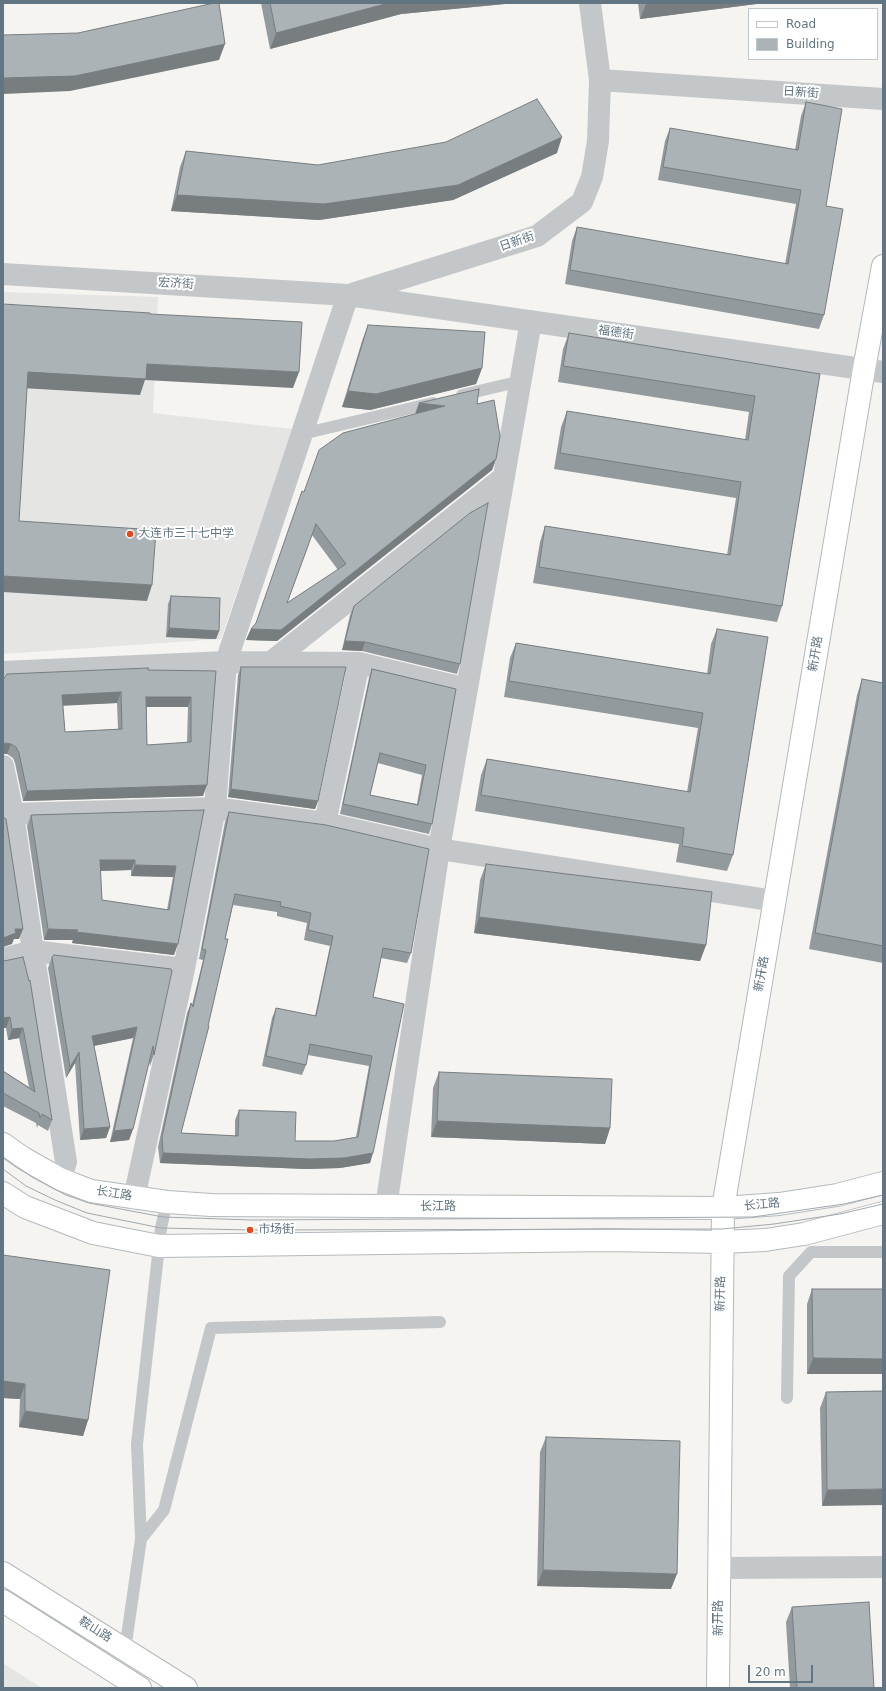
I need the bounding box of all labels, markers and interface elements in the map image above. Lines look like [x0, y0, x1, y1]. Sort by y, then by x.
legend [748, 8, 878, 60]
text: Road [786, 17, 816, 31]
text: Building [786, 37, 835, 51]
street label: 日新街 [783, 85, 819, 101]
street label: 日新街 [498, 229, 536, 255]
street label: 宏济街 [158, 276, 194, 292]
street label: 福德街 [597, 323, 635, 343]
place label: 大连市三十七中学 [138, 527, 234, 541]
marker: 大连市三十七中学 [125, 529, 135, 539]
street label: 新开路 [806, 635, 826, 673]
street label: 新开路 [752, 955, 772, 993]
street label: 长江路 [95, 1184, 133, 1204]
street label: 长江路 [743, 1196, 781, 1214]
street label: 长江路 [420, 1200, 456, 1214]
place label: 市场街 [258, 1223, 294, 1237]
marker: 市场街 [245, 1225, 255, 1235]
street label: 新开路 [713, 1276, 729, 1312]
street label: 新开路 [712, 1600, 726, 1636]
street label: 鞍山路 [76, 1614, 114, 1646]
scale bar [750, 1657, 815, 1683]
text: 20 m [755, 1665, 786, 1679]

